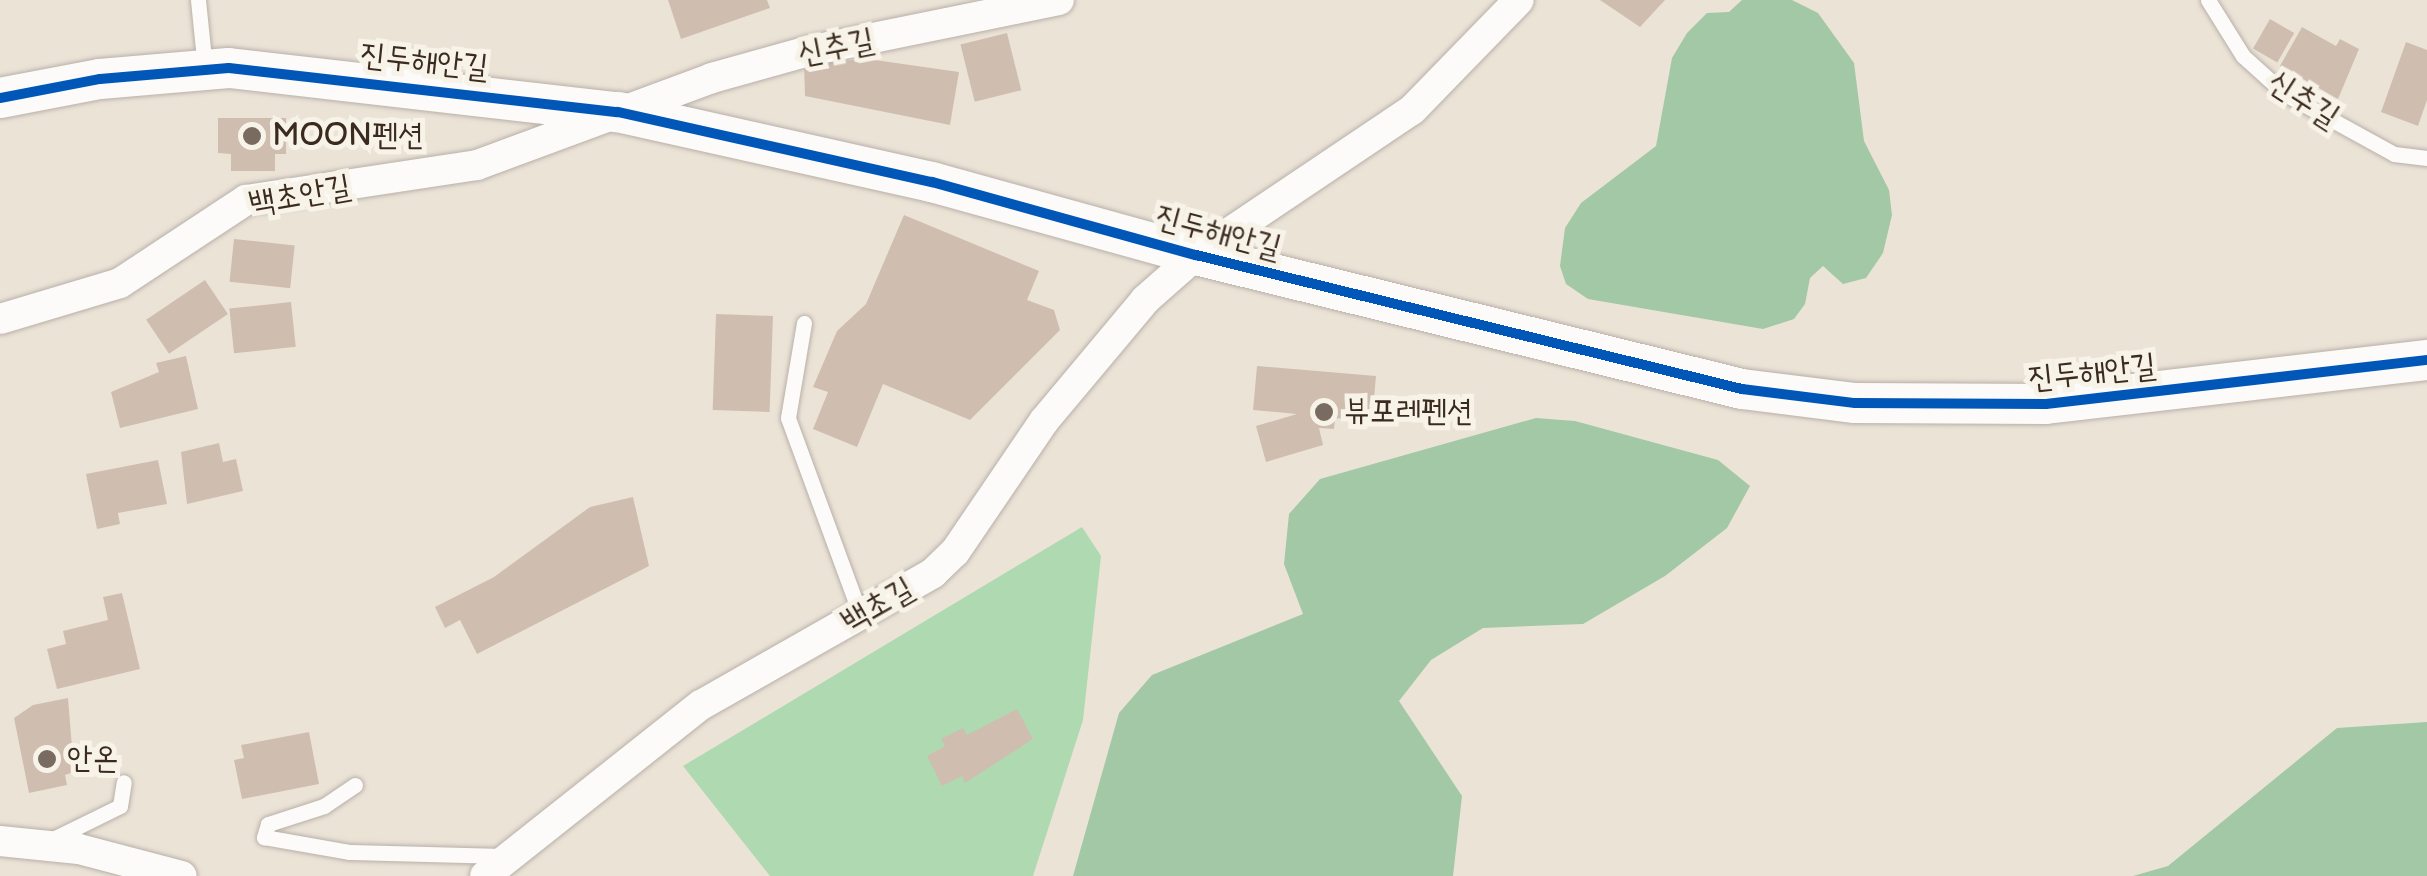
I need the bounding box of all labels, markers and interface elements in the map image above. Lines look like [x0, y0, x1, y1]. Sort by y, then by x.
street label: 신추길 [794, 22, 878, 74]
street label: 진두해안길 [358, 36, 490, 88]
street label: 신추길 [2260, 63, 2346, 137]
place label: MOON펜션 [272, 117, 424, 155]
marker: MOON펜션 [241, 125, 263, 147]
street label: 백초안길 [246, 168, 354, 224]
street label: 진두해안길 [1151, 198, 1285, 268]
street label: 진두해안길 [2026, 347, 2158, 399]
place label: 뷰포레펜션 [1344, 393, 1473, 431]
marker: 뷰포레펜션 [1313, 401, 1335, 423]
street label: 백초길 [835, 570, 921, 642]
place label: 안온 [67, 740, 119, 778]
marker: 안온 [36, 748, 58, 770]

